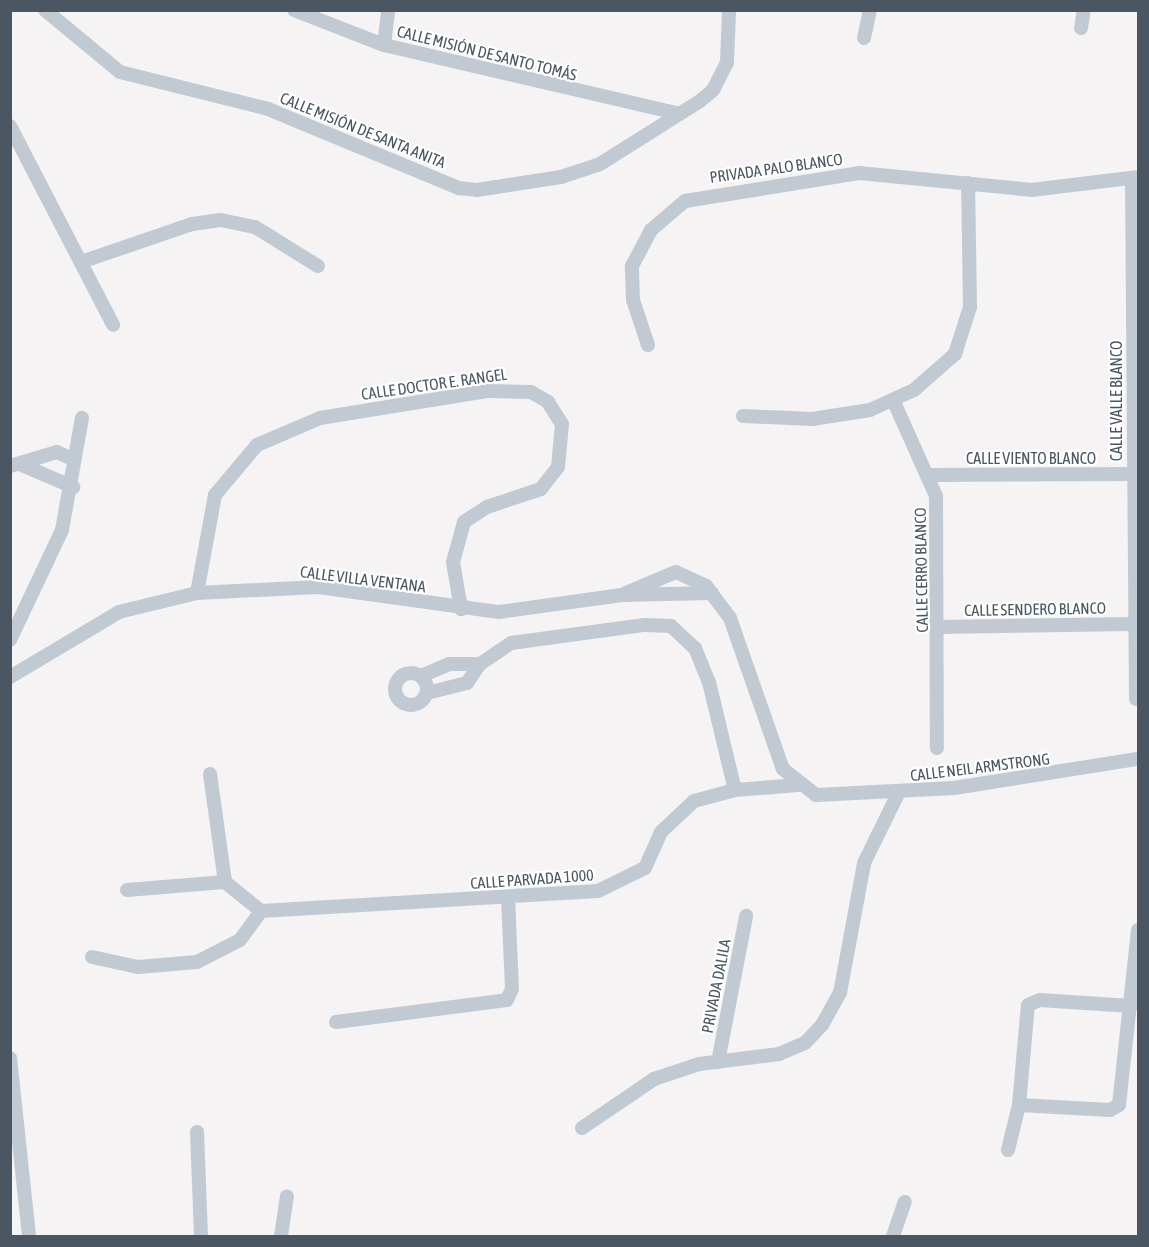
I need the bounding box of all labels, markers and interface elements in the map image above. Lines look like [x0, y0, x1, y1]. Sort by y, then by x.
street label: CALLE MISIÓN DE SANTO TOMÁS [395, 21, 579, 85]
street label: CALLE MISIÓN DE SANTA ANITA [277, 88, 449, 172]
street label: PRIVADA PALO BLANCO [708, 149, 844, 187]
street label: CALLE VALLE BLANCO [1106, 341, 1126, 461]
street label: CALLE DOCTOR E. RANGEL [360, 364, 508, 404]
street label: CALLE VIENTO BLANCO [966, 448, 1096, 468]
street label: CALLE CERRO BLANCO [910, 507, 932, 633]
street label: CALLE VILLA VENTANA [299, 562, 427, 596]
street label: CALLE SENDERO BLANCO [964, 598, 1106, 620]
street label: CALLE NEIL ARMSTRONG [909, 749, 1051, 785]
street label: CALLE PARVADA 1000 [470, 865, 594, 893]
street label: PRIVADA DALILA [697, 937, 735, 1035]

